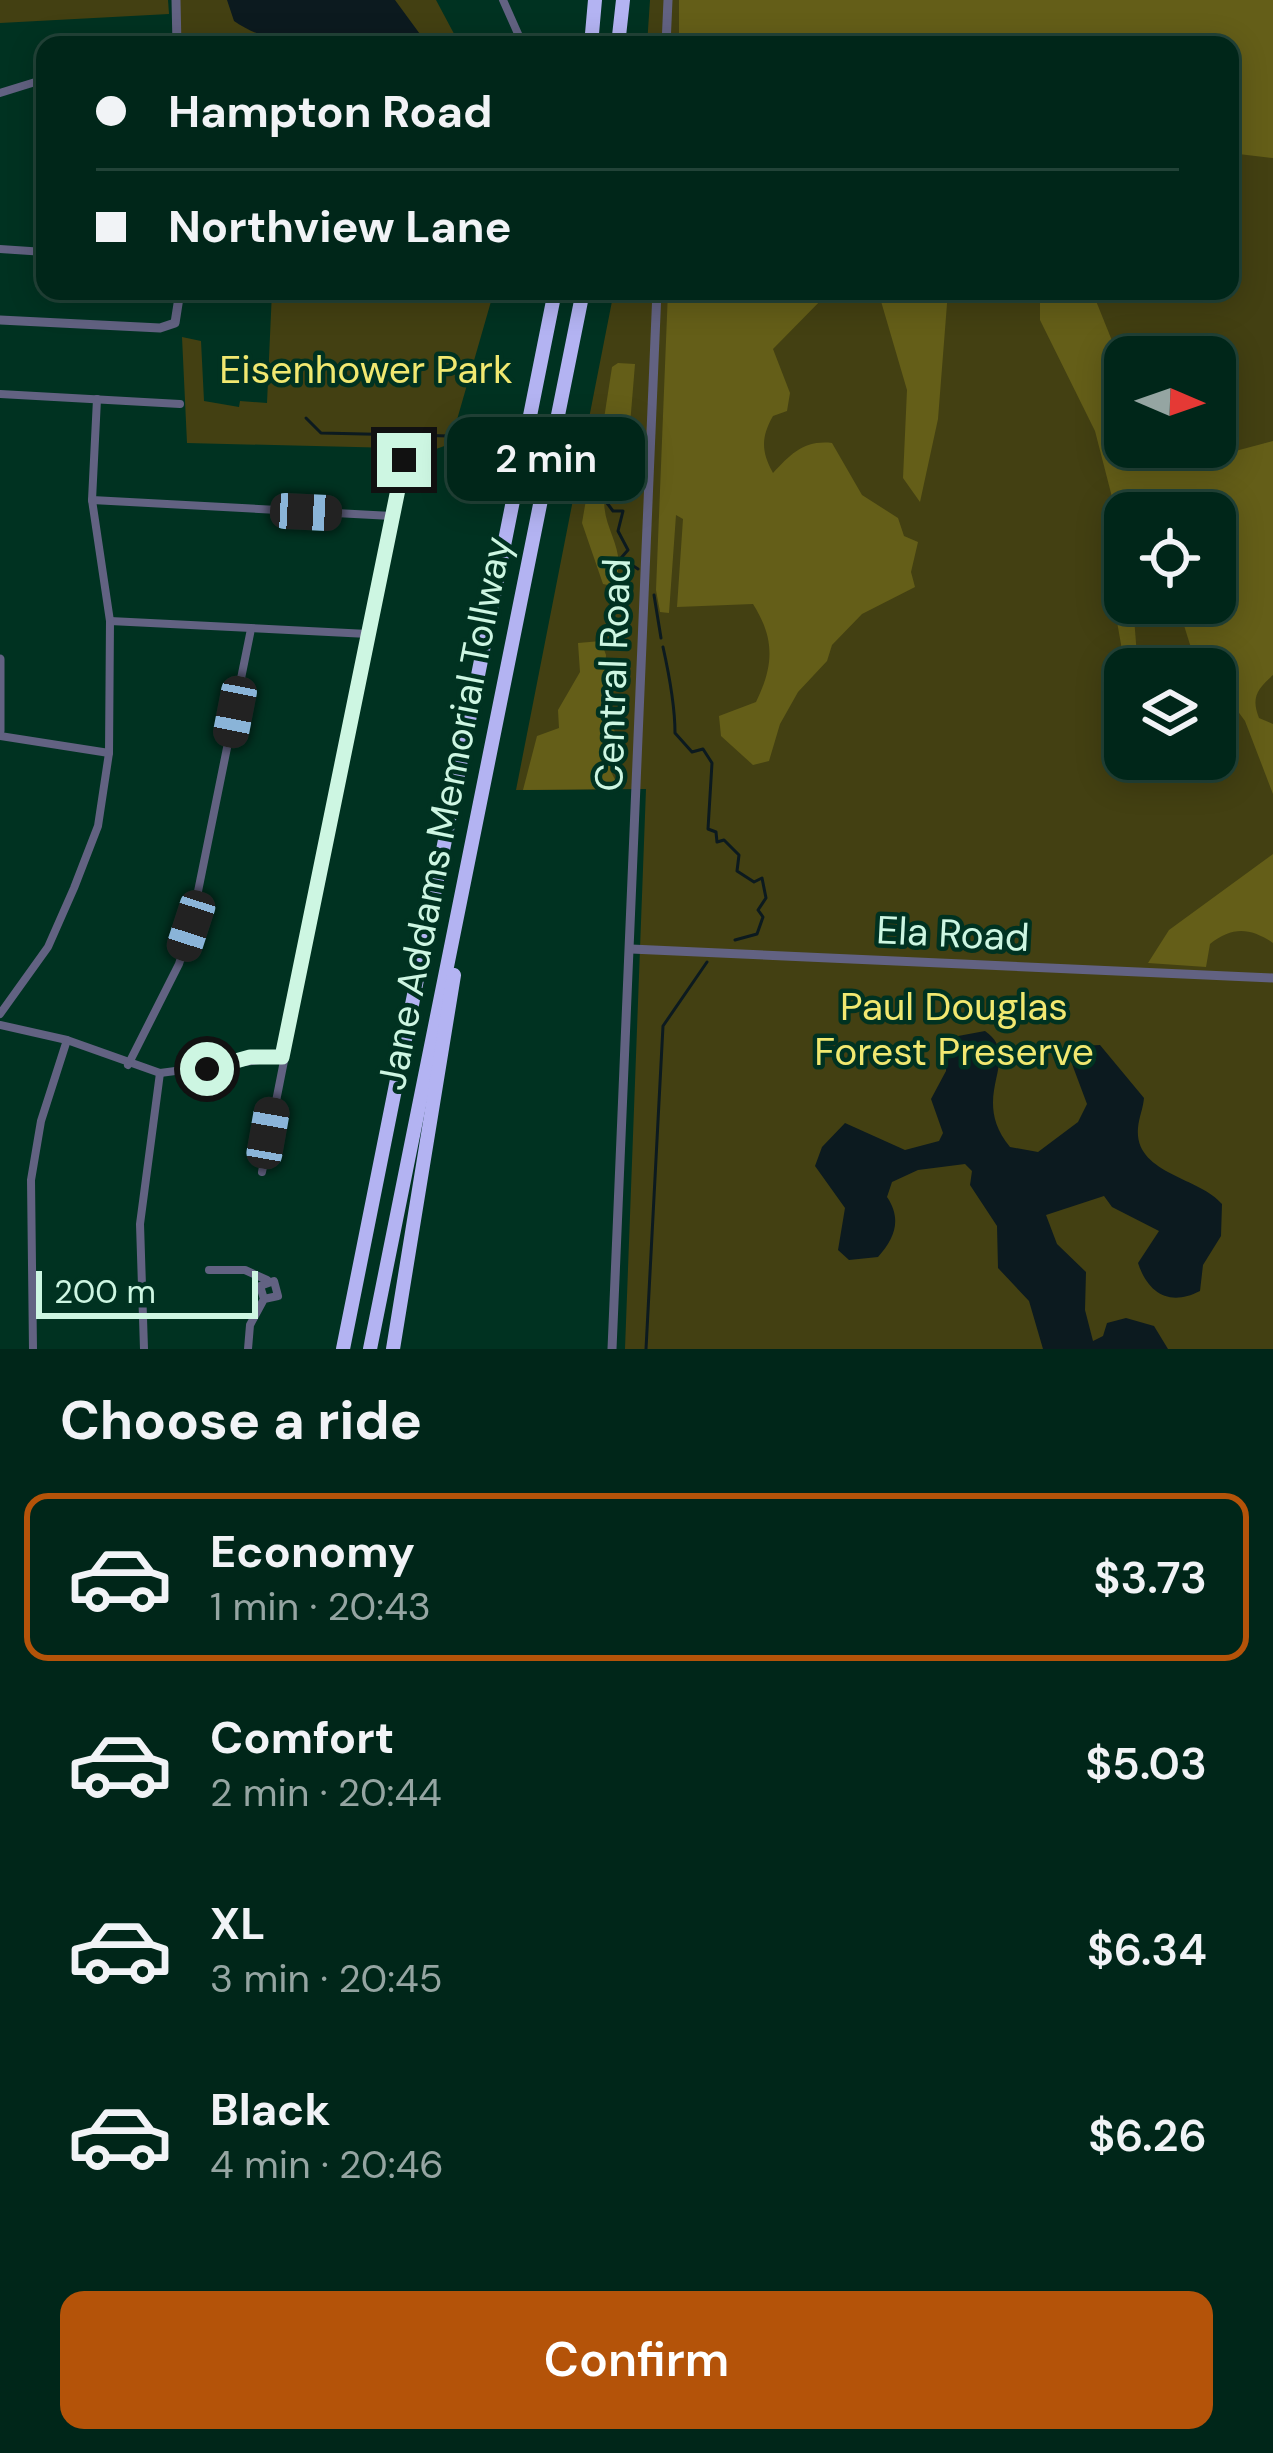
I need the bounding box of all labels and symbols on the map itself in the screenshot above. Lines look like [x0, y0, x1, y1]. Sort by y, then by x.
north arrow [1104, 336, 1236, 468]
park label: Eisenhower Park [219, 344, 513, 395]
callout: 2 min [446, 418, 644, 502]
route end [377, 433, 431, 487]
car [269, 492, 343, 532]
street label: Jane Addams Memorial Tollway [366, 532, 523, 1094]
street label: Central Road [583, 558, 642, 792]
car [210, 673, 260, 751]
car [163, 886, 219, 966]
street label: Ela Road [875, 904, 1031, 963]
park label: Paul Douglas Forest Preserve [814, 981, 1094, 1077]
route start [180, 1042, 234, 1096]
car [244, 1094, 292, 1172]
scale bar [36, 1265, 258, 1318]

